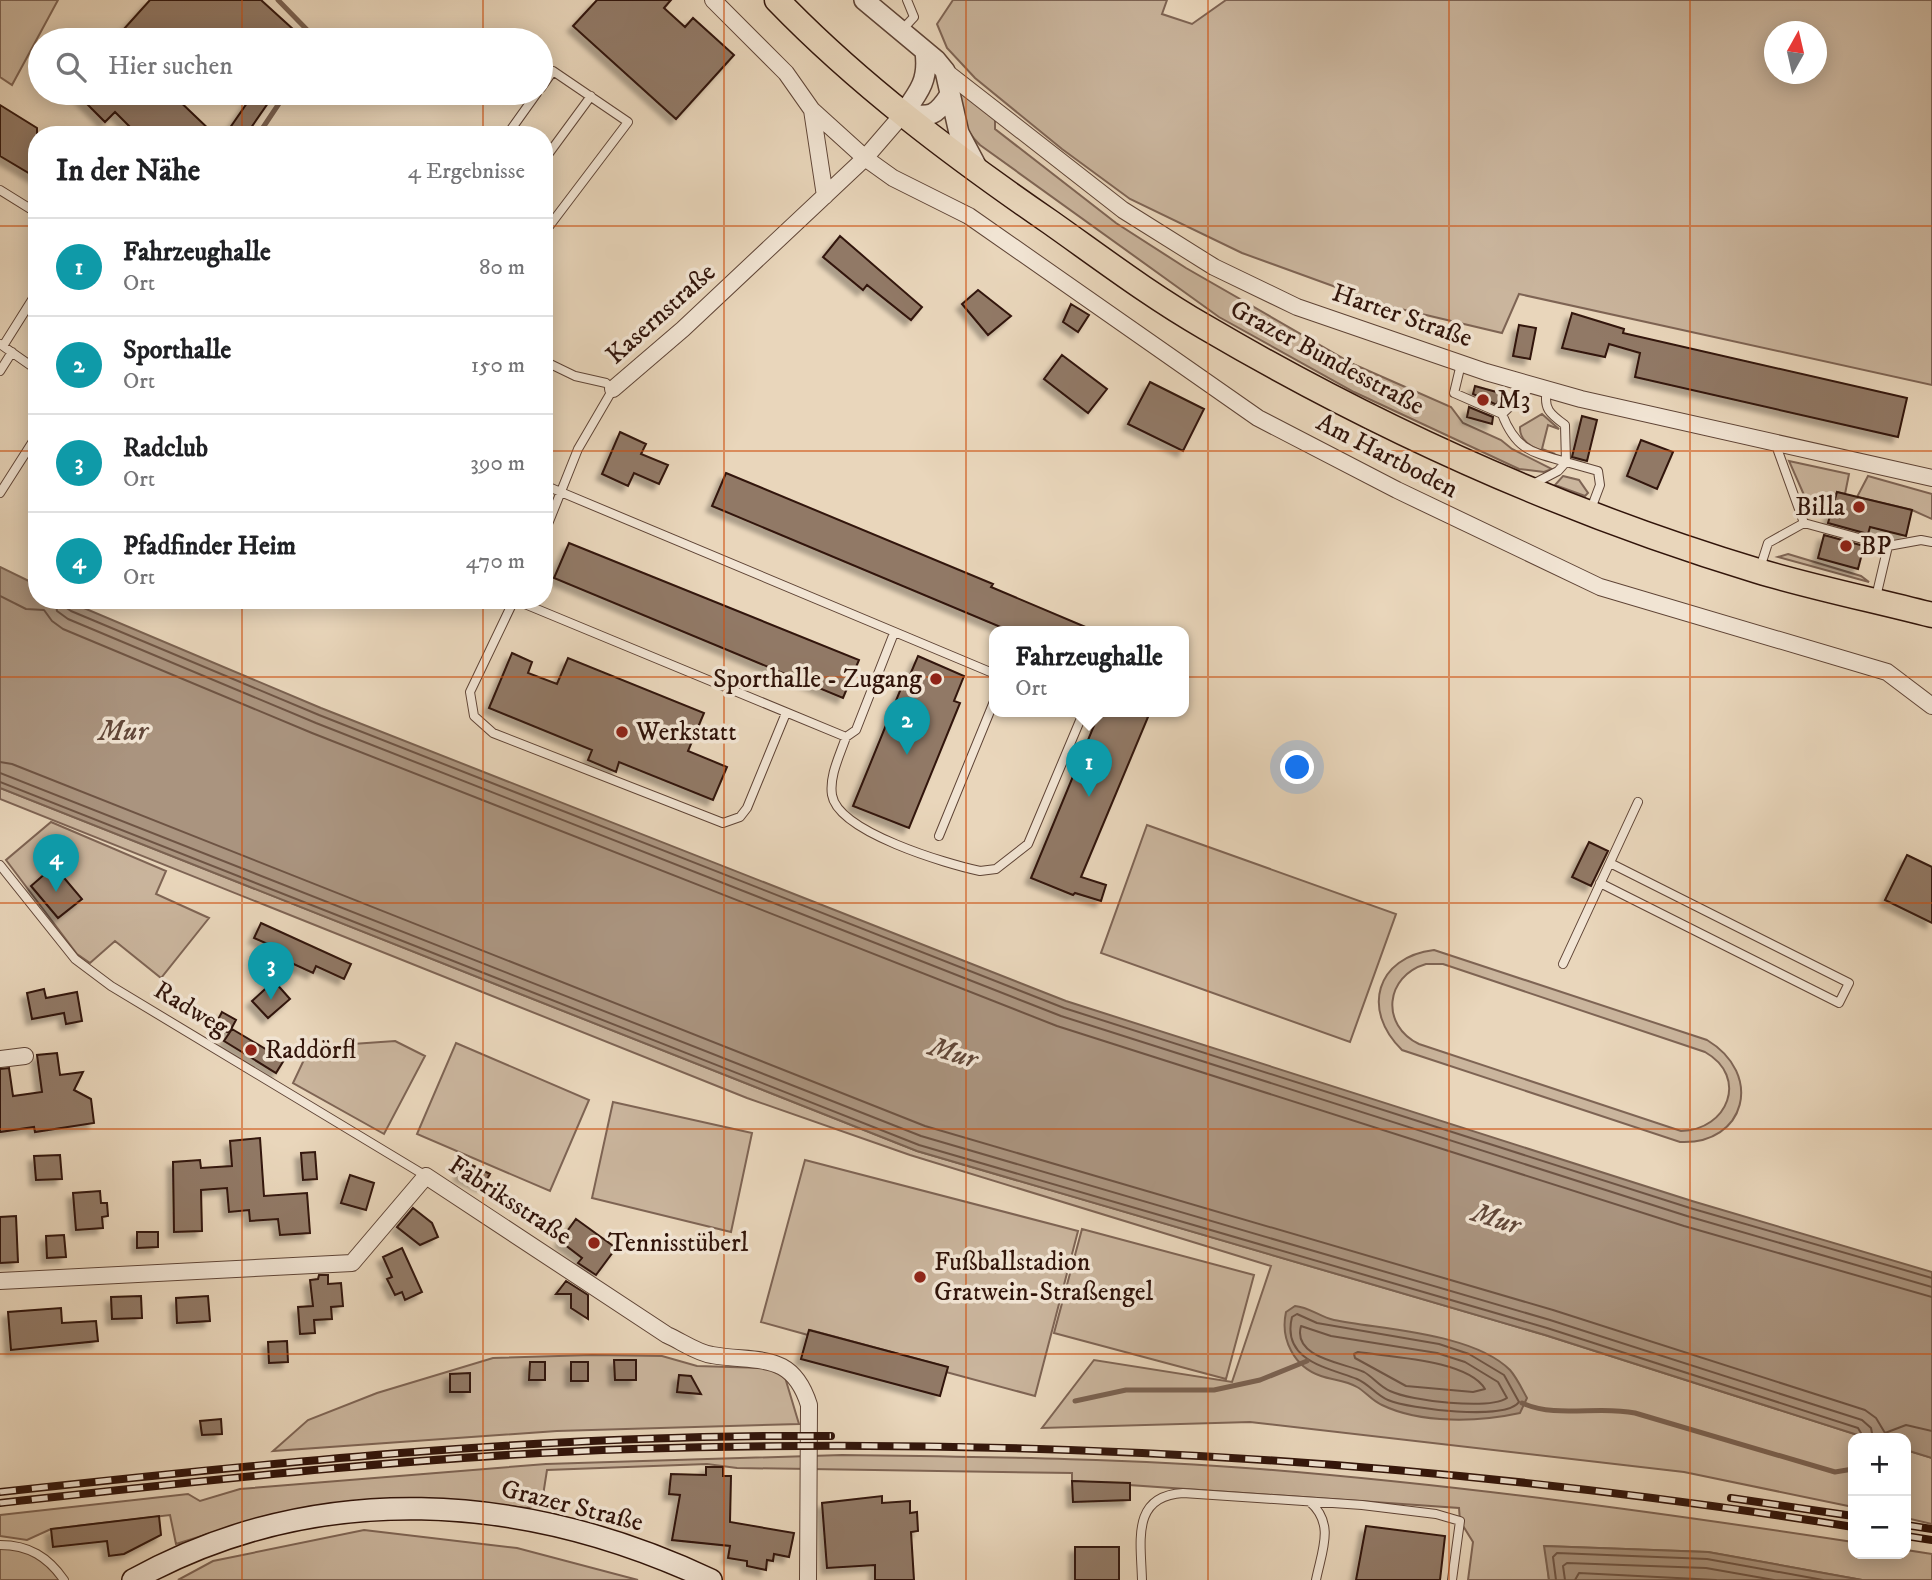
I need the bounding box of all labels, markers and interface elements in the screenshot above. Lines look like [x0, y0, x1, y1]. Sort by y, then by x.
north arrow [1764, 21, 1827, 84]
search box [28, 28, 553, 105]
icon: search [52, 48, 90, 86]
text: Hier suchen [108, 50, 233, 83]
text: In der Nähe [56, 153, 200, 190]
text: 4 Ergebnisse [408, 157, 525, 186]
text: Fahrzeughalle [123, 236, 271, 269]
text: 1 [75, 253, 83, 282]
text: 80 m [479, 253, 525, 282]
street label: Kasernstraße [599, 256, 723, 372]
text: Ort [123, 269, 155, 298]
street label: Harter Straße [1328, 277, 1476, 355]
street label: Grazer Bundesstraße [1224, 293, 1430, 423]
text: Sporthalle [123, 334, 231, 367]
text: 2 [73, 351, 85, 380]
text: 150 m [471, 351, 525, 380]
text: Ort [123, 367, 155, 396]
place label: M3 [1497, 384, 1530, 417]
marker: M3 [1475, 392, 1491, 408]
street label: Am Hartboden [1311, 406, 1464, 506]
text: Radclub [123, 432, 208, 465]
text: 3 [75, 449, 83, 478]
text: 390 m [470, 449, 525, 478]
text: Ort [123, 465, 155, 494]
place label: Billa [1795, 491, 1845, 524]
marker: Billa [1851, 499, 1867, 515]
text: Pfadfinder Heim [123, 530, 296, 563]
place label: BP [1860, 530, 1891, 563]
marker: BP [1838, 538, 1854, 554]
text: 4 [72, 547, 86, 576]
text: 470 m [466, 547, 525, 576]
text: Ort [123, 563, 155, 592]
popup [989, 626, 1189, 717]
text: Fahrzeughalle [1015, 641, 1163, 674]
place label: Sporthalle - Zugang [713, 663, 922, 696]
marker: Sporthalle - Zugang [928, 671, 944, 687]
text: Ort [1015, 674, 1047, 703]
pin: 2 [884, 697, 930, 755]
water label: Mur [97, 714, 149, 749]
place label: Werkstatt [635, 716, 736, 749]
marker: Werkstatt [614, 724, 630, 740]
pin: 1 [1066, 739, 1112, 797]
your location [1280, 750, 1314, 784]
pin: 4 [33, 834, 79, 892]
pin: 3 [248, 942, 294, 1000]
street label: Radweg [148, 974, 235, 1044]
water label: Mur [923, 1029, 983, 1077]
place label: Raddörfl [265, 1034, 357, 1067]
marker: Raddörfl [243, 1042, 259, 1058]
street label: Fabriksstraße [442, 1149, 578, 1253]
water label: Mur [1466, 1195, 1526, 1243]
place label: Tennisstüberl [608, 1227, 748, 1260]
marker: Tennisstüberl [586, 1235, 602, 1251]
place label: Fußballstadion Gratwein-Straßengel [934, 1246, 1154, 1309]
marker: Fußballstadion Gratwein-Straßengel [912, 1269, 928, 1285]
map controls [1848, 1433, 1911, 1559]
button: + [1848, 1433, 1911, 1496]
street label: Grazer Straße [497, 1472, 647, 1540]
button: − [1848, 1496, 1911, 1559]

